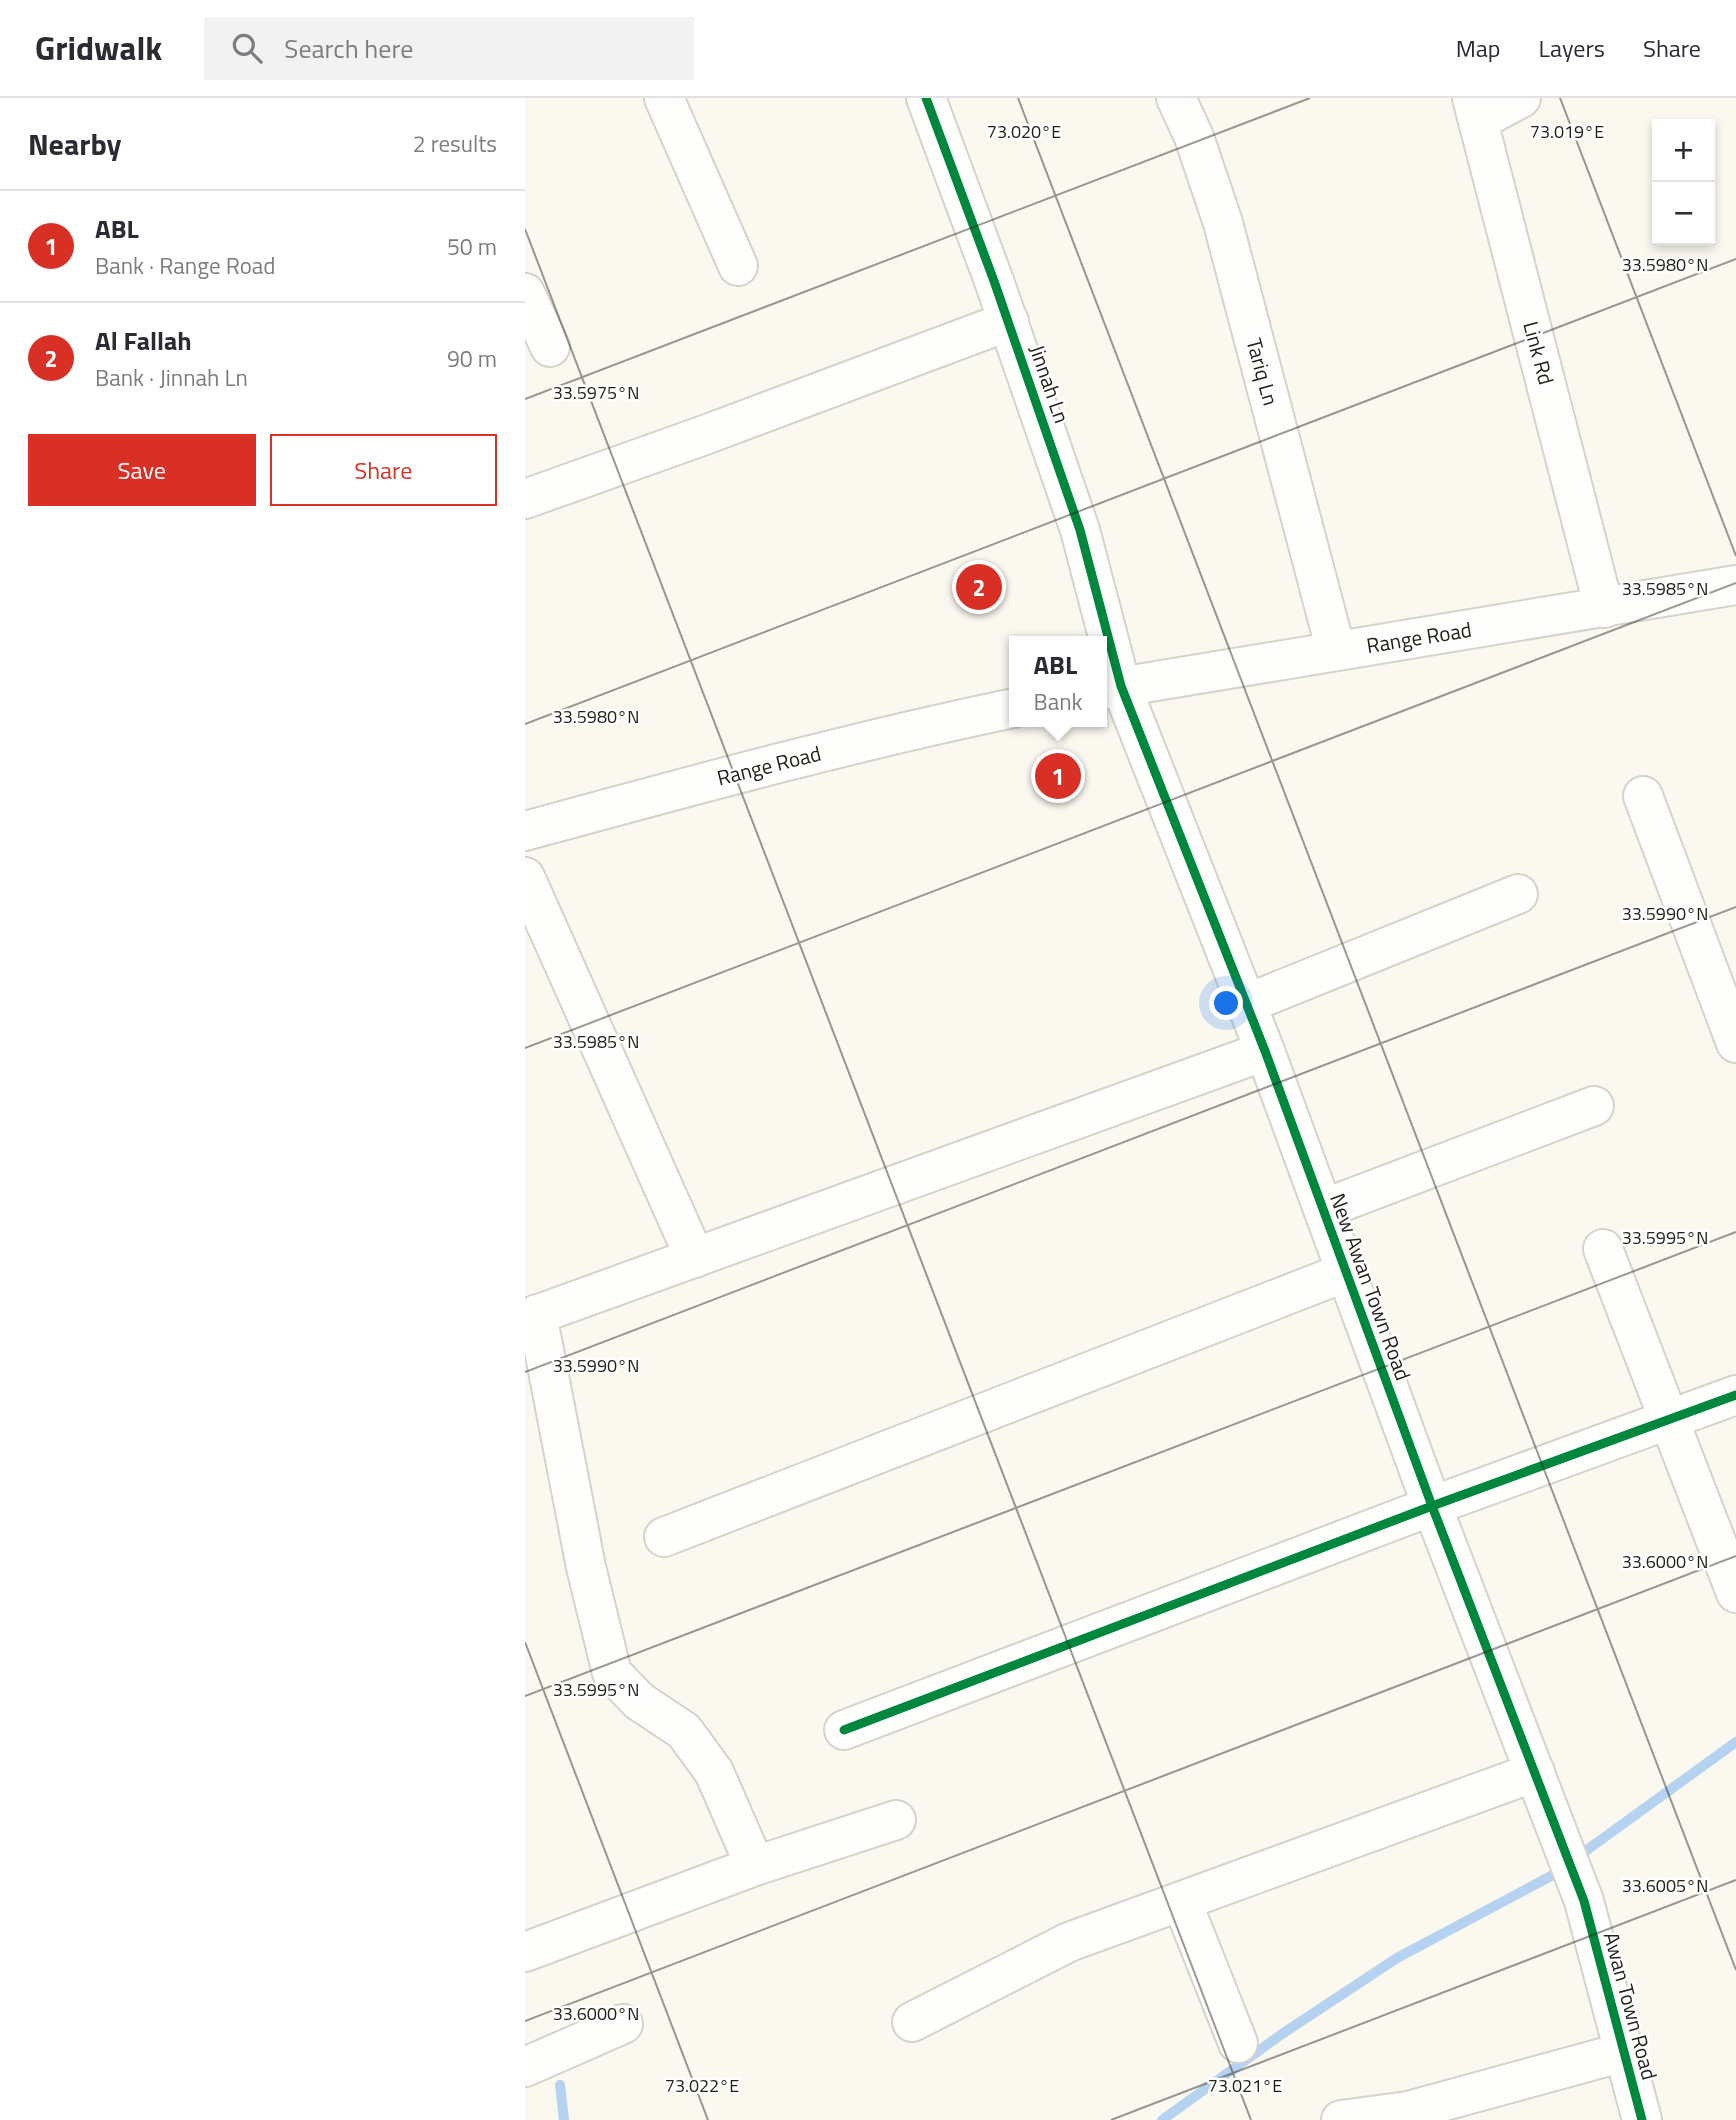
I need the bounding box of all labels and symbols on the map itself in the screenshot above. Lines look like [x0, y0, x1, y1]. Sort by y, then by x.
text: 73.020°E [987, 118, 1061, 145]
text: 73.019°E [1530, 118, 1604, 145]
text: 33.5980°N [1622, 251, 1708, 278]
street label: Link Rd [1515, 317, 1563, 388]
street label: Tariq Ln [1239, 334, 1287, 409]
street label: Jinnah Ln [1022, 340, 1078, 427]
text: 33.5975°N [553, 379, 639, 406]
pin: 2 [956, 561, 1002, 613]
text: 33.5985°N [1622, 575, 1708, 602]
street label: Range Road [1364, 613, 1474, 661]
text: 33.5980°N [553, 703, 639, 730]
street label: Range Road [713, 737, 824, 793]
pin: 1 [1035, 750, 1081, 802]
text: 33.5990°N [1622, 900, 1708, 927]
your location [1209, 986, 1243, 1020]
text: 33.5985°N [553, 1028, 639, 1055]
street label: New Awan Town Road [1322, 1189, 1420, 1385]
text: 33.5995°N [1622, 1224, 1708, 1251]
text: 33.5990°N [553, 1352, 639, 1379]
text: 33.6000°N [1622, 1548, 1708, 1575]
text: 33.5995°N [553, 1676, 639, 1703]
text: 33.6005°N [1622, 1872, 1708, 1899]
street label: Awan Town Road [1596, 1928, 1666, 2083]
text: 33.6000°N [553, 2000, 639, 2027]
text: 73.022°E [665, 2072, 739, 2099]
text: 73.021°E [1208, 2072, 1282, 2099]

